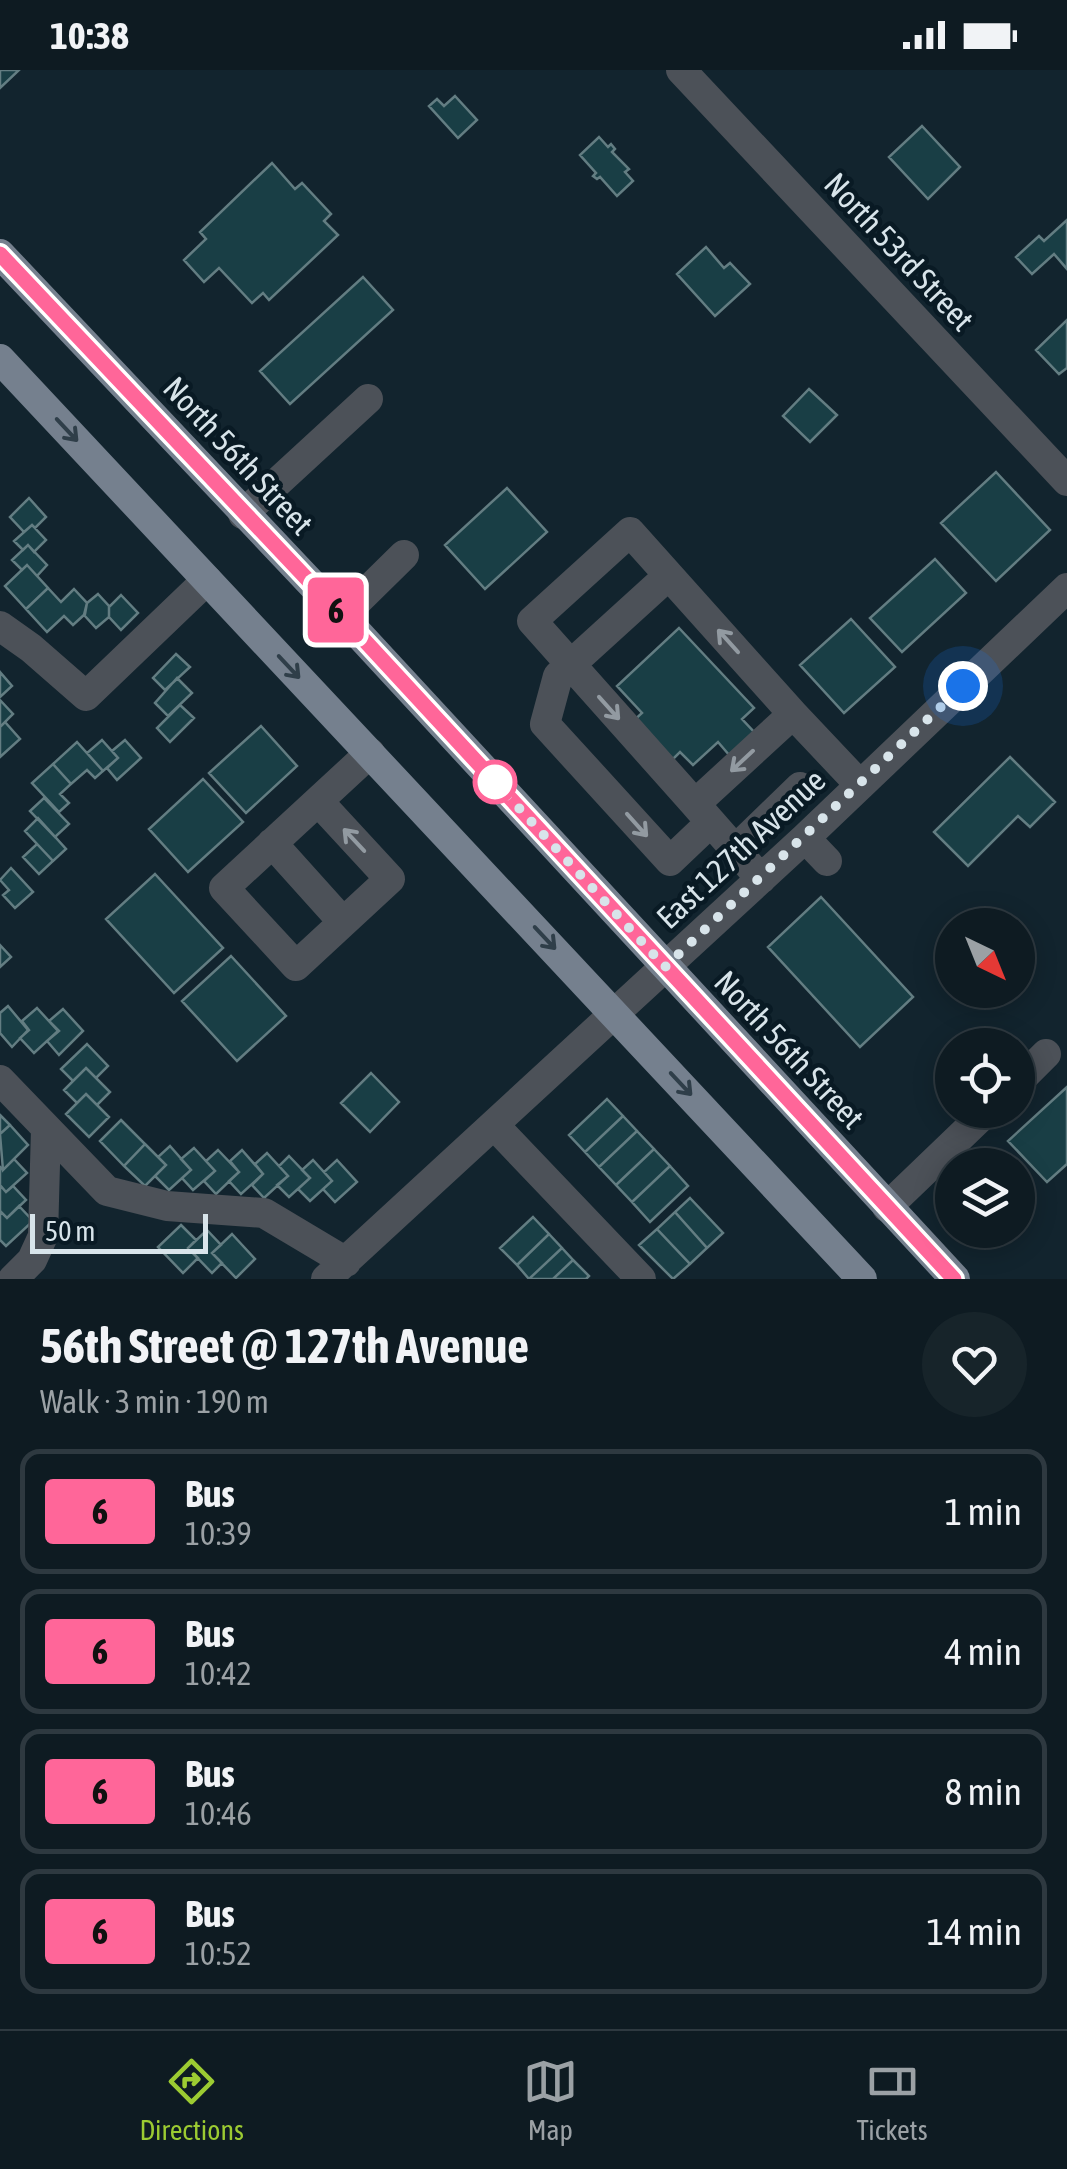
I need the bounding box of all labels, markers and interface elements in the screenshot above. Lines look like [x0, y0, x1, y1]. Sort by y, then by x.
text: 10:38 [50, 14, 129, 57]
street label: North 53rd Street [817, 165, 982, 338]
street label: North 56th Street [156, 369, 321, 542]
one-way arrow [55, 418, 79, 442]
line badge: 6 [304, 578, 368, 642]
text: 6 [328, 590, 344, 630]
one-way arrow [716, 630, 740, 654]
one-way arrow [277, 655, 301, 679]
your location [938, 661, 988, 711]
one-way arrow [597, 695, 620, 720]
one-way arrow [730, 749, 755, 772]
unlabelled marker [474, 761, 516, 803]
street label: East 127th Avenue [649, 761, 832, 936]
one-way arrow [625, 812, 648, 837]
one-way arrow [343, 828, 366, 853]
north arrow [935, 908, 1035, 1008]
map controls [935, 908, 1035, 1248]
one-way arrow [533, 925, 556, 950]
street label: North 56th Street [707, 963, 872, 1136]
button: locate [935, 1028, 1035, 1128]
one-way arrow [669, 1071, 693, 1097]
button: layers [935, 1148, 1035, 1248]
scale bar [30, 1209, 208, 1254]
text: 50 m [45, 1215, 95, 1247]
button: heart [922, 1312, 1027, 1417]
text: 56th Street @ 127th Avenue [40, 1318, 529, 1373]
text: Walk · 3 min · 190 m [40, 1383, 269, 1420]
text: Bus [185, 1472, 235, 1515]
text: 1 min [944, 1490, 1022, 1533]
text: 6 [92, 1491, 108, 1531]
text: 10:39 [185, 1515, 252, 1552]
text: Bus [185, 1612, 235, 1655]
text: 4 min [944, 1630, 1022, 1673]
text: 6 [92, 1631, 108, 1671]
text: 10:42 [185, 1655, 252, 1692]
text: Bus [185, 1752, 235, 1795]
text: 8 min [944, 1770, 1022, 1813]
text: 6 [92, 1771, 108, 1811]
text: 10:46 [185, 1795, 252, 1832]
text: Bus [185, 1892, 235, 1935]
text: 14 min [927, 1910, 1022, 1953]
text: 6 [92, 1911, 108, 1951]
text: 10:52 [185, 1935, 252, 1972]
tab: Directions [139, 2054, 244, 2146]
tab: Map [523, 2054, 578, 2146]
tab: Tickets [857, 2054, 928, 2146]

